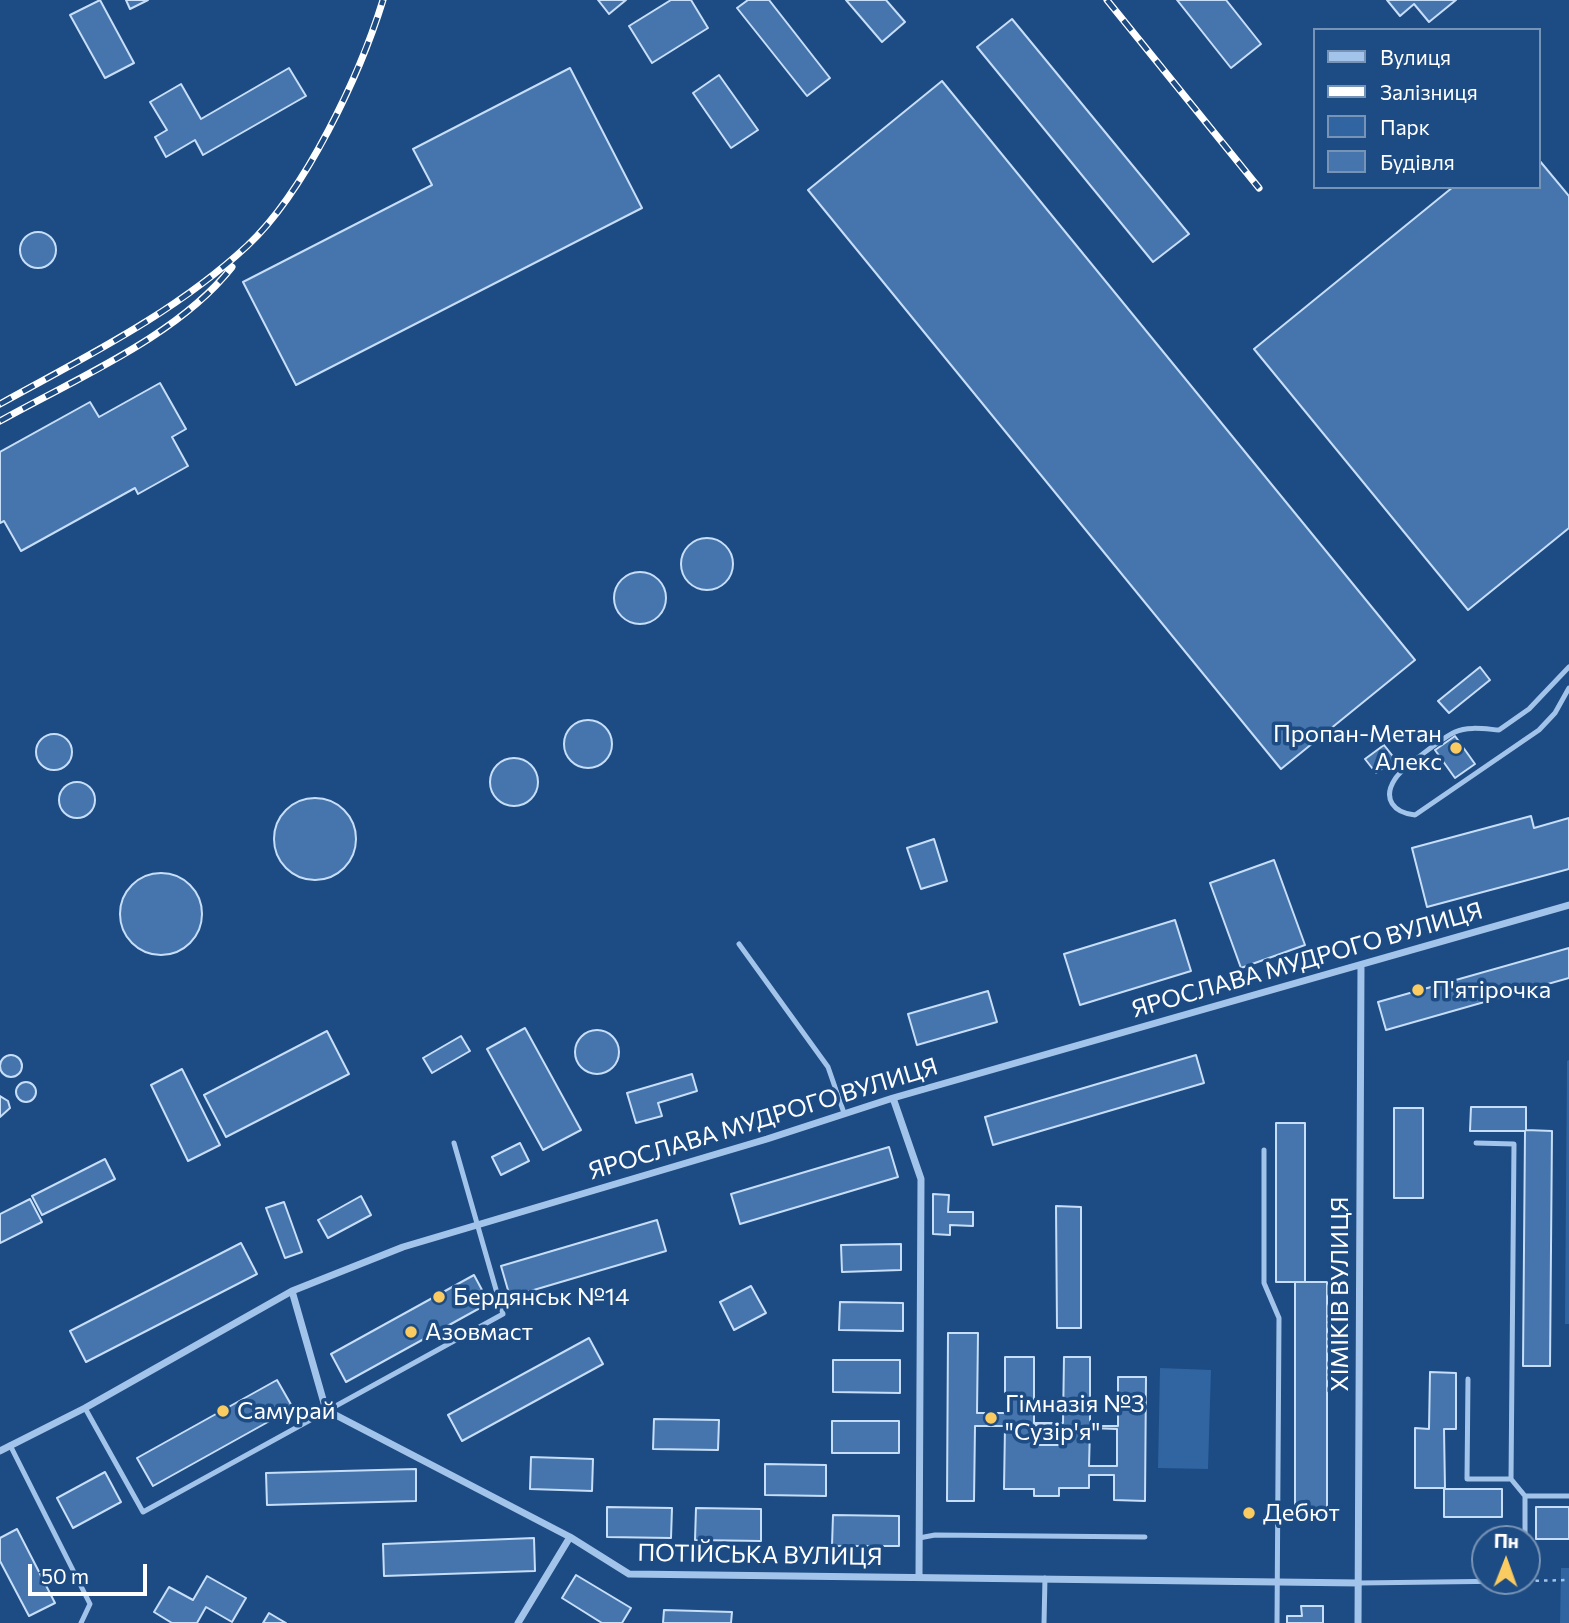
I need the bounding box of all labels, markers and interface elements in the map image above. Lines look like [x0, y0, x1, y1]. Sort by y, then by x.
legend [1314, 28, 1541, 189]
text: Вулиця [1380, 44, 1451, 69]
text: Залізниця [1380, 79, 1478, 104]
text: Парк [1380, 114, 1430, 139]
text: Будівля [1380, 149, 1455, 174]
place label: Пропан-Метан Алекс [1273, 720, 1442, 776]
marker: Пропан-Метан Алекс [1448, 740, 1464, 756]
street label: ЯРОСЛАВА МУДРОГО ВУЛИЦЯ [1128, 896, 1486, 1024]
place label: П'ятірочка [1432, 976, 1551, 1004]
marker: П'ятірочка [1410, 982, 1426, 998]
street label: ЯРОСЛАВА МУДРОГО ВУЛИЦЯ [585, 1052, 941, 1186]
street label: ХІМІКІВ ВУЛИЦЯ [1326, 1196, 1354, 1392]
place label: Бердянськ №14 [453, 1283, 629, 1311]
marker: Бердянськ №14 [431, 1289, 447, 1305]
place label: Азовмаст [425, 1318, 533, 1346]
marker: Азовмаст [403, 1324, 419, 1340]
place label: Гімназія №3 "Сузір'я" [1005, 1390, 1145, 1446]
place label: Самурай [237, 1397, 336, 1425]
marker: Самурай [215, 1403, 231, 1419]
marker: Гімназія №3 "Сузір'я" [983, 1410, 999, 1426]
place label: Дебют [1263, 1499, 1340, 1527]
marker: Дебют [1241, 1505, 1257, 1521]
north arrow [1471, 1525, 1541, 1595]
text: Пн [1494, 1529, 1519, 1552]
street label: ПОТІЙСЬКА ВУЛИЦЯ [637, 1538, 883, 1572]
scale bar [32, 1550, 150, 1594]
text: 50 m [41, 1563, 89, 1588]

